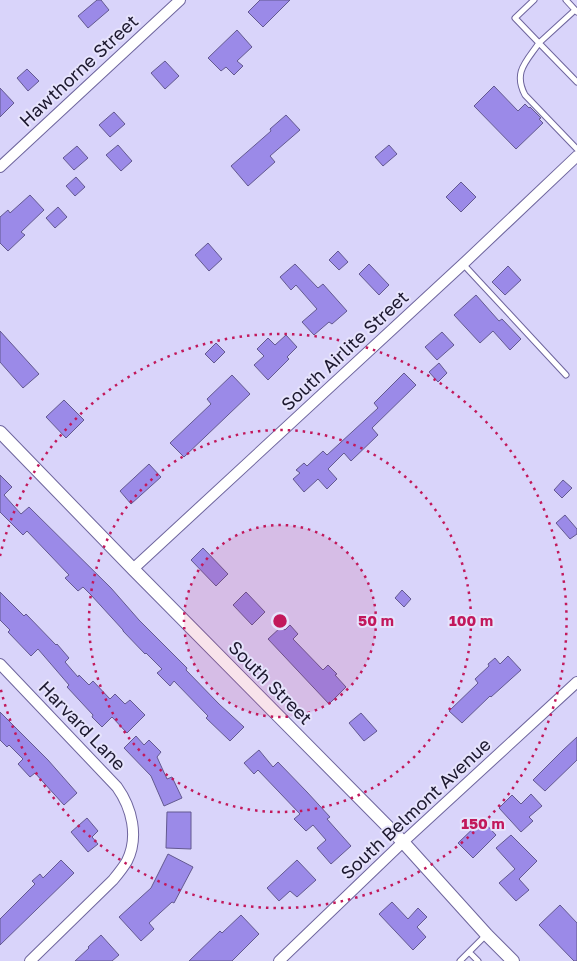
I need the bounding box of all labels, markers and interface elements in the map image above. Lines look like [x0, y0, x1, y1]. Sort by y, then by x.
street label: Hawthorne Street [15, 10, 142, 131]
street label: South Airlite Street [276, 286, 412, 415]
text: 50 m [358, 611, 394, 629]
text: 100 m [449, 611, 493, 629]
centre of rings [271, 612, 289, 630]
street label: South Street [224, 636, 317, 729]
street label: Harvard Lane [35, 676, 131, 775]
street label: South Belmont Avenue [336, 733, 495, 884]
text: 150 m [461, 814, 505, 832]

